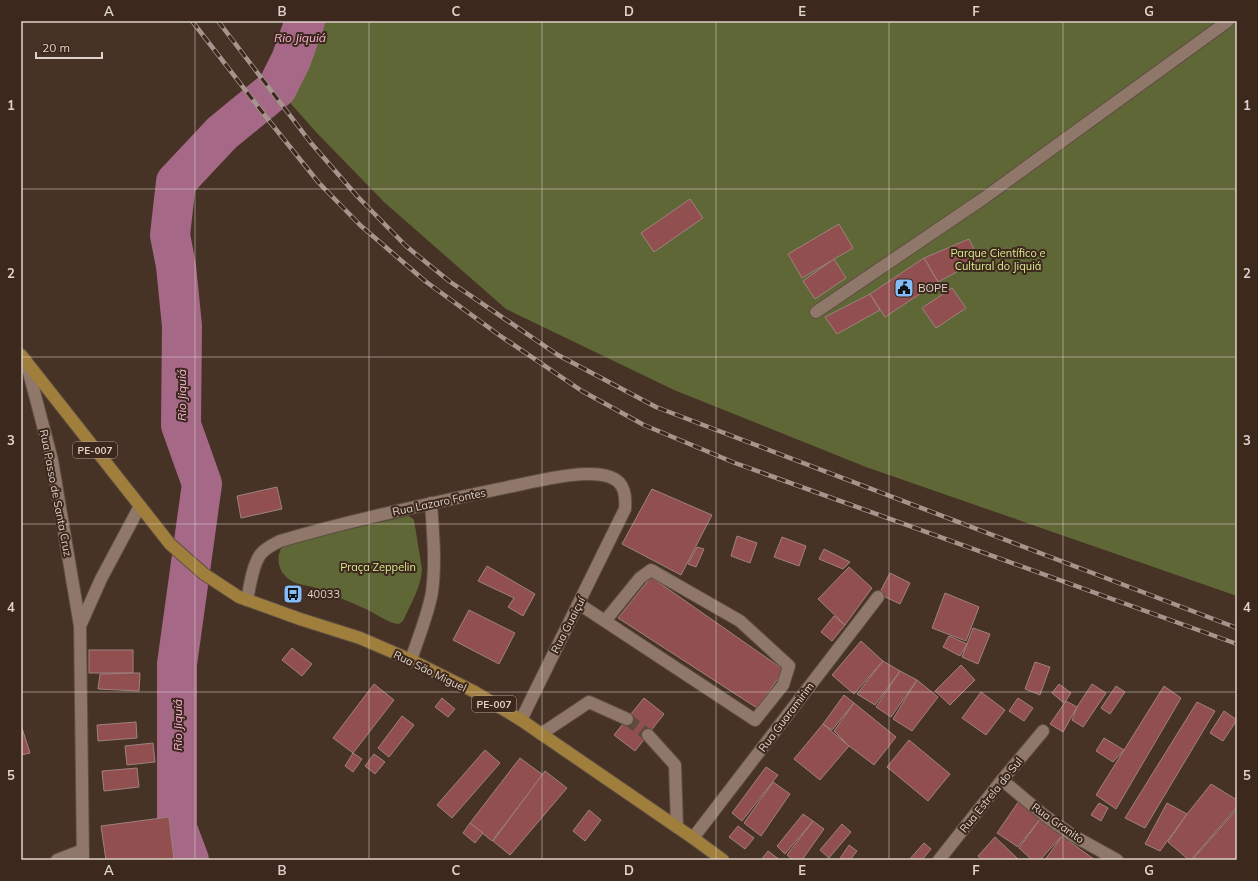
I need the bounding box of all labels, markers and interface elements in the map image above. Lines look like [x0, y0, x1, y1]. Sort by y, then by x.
text: A [104, 3, 114, 19]
text: B [278, 3, 287, 19]
text: C [452, 3, 461, 19]
text: D [624, 3, 634, 19]
text: E [798, 3, 806, 19]
text: F [972, 3, 980, 19]
text: G [1144, 3, 1154, 19]
water label: Rio Jiquiá [274, 30, 326, 45]
scale bar [36, 34, 102, 60]
text: 20 m [42, 40, 70, 55]
text: 1 [7, 97, 15, 113]
text: 1 [1243, 97, 1251, 113]
park label: Parque Científico e Cultural do Jiquiá [950, 246, 1046, 273]
text: 2 [7, 265, 15, 281]
text: 2 [1243, 265, 1251, 281]
public building icon: BOPE [893, 277, 915, 299]
place label: BOPE [918, 281, 948, 295]
water label: Rio Jiquiá [174, 369, 189, 421]
street label: Rua Passo de Santa Cruz [37, 428, 75, 558]
text: 3 [7, 432, 15, 448]
text: 3 [1243, 432, 1251, 448]
road number: PE-007 [73, 442, 117, 458]
street label: Rua Lazaro Fontes [391, 485, 487, 519]
park label: Praça Zeppelin [340, 560, 416, 574]
bus stop icon: 40033 [282, 583, 304, 605]
place label: 40033 [307, 587, 340, 601]
street label: Rua Guaiçuí [548, 593, 589, 656]
text: 4 [7, 599, 15, 615]
text: 4 [1243, 599, 1251, 615]
street label: Rua São Miguel [391, 647, 469, 695]
street label: Rua Guaramirim [755, 679, 817, 755]
road number: PE-007 [472, 696, 516, 712]
water label: Rio Jiquiá [170, 699, 185, 751]
street label: Rua Estrela do Sul [956, 755, 1026, 835]
text: 5 [7, 767, 15, 783]
text: 5 [1243, 767, 1251, 783]
street label: Rua Granito [1029, 800, 1087, 846]
text: A [104, 862, 114, 878]
text: B [278, 862, 287, 878]
text: C [452, 862, 461, 878]
text: D [624, 862, 634, 878]
text: E [798, 862, 806, 878]
text: F [972, 862, 980, 878]
text: G [1144, 862, 1154, 878]

